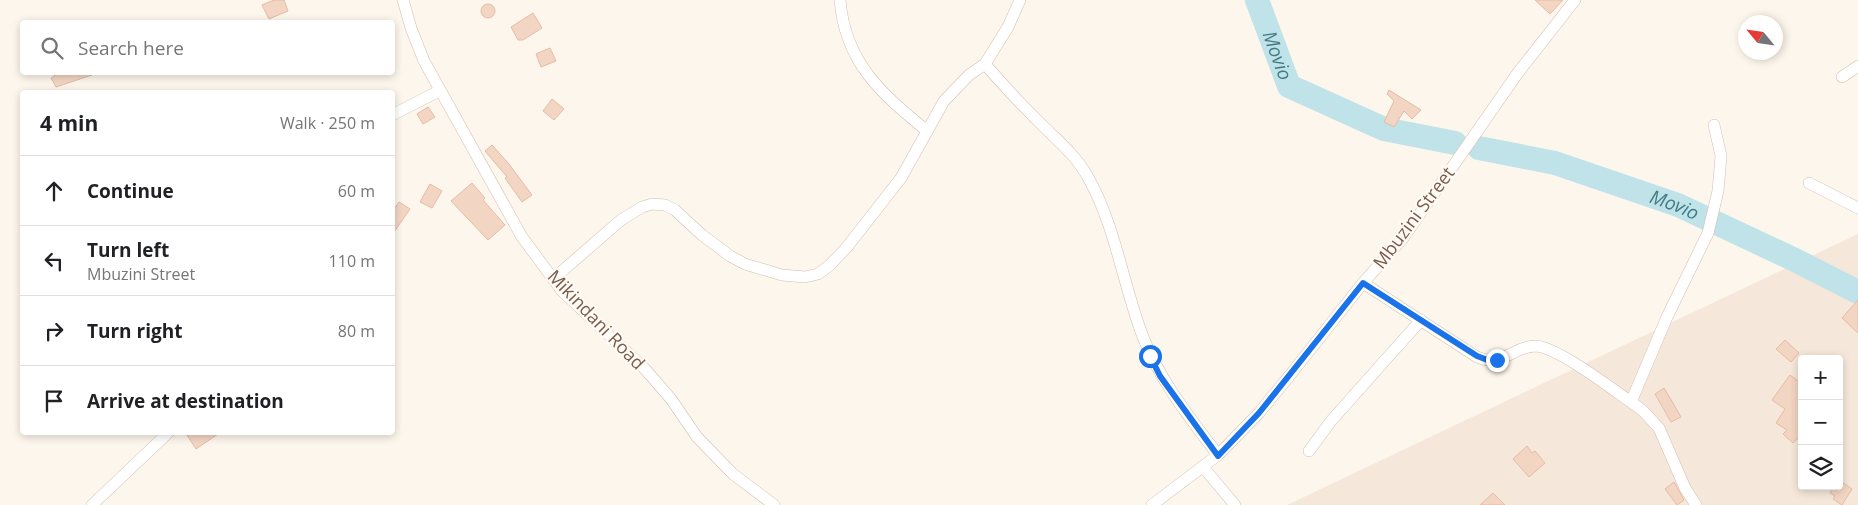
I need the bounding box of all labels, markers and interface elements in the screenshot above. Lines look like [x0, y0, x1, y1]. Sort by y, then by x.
north arrow [1738, 15, 1783, 60]
search box [20, 20, 395, 75]
water label: Movio [1257, 27, 1299, 84]
icon: search [38, 34, 66, 62]
text: Search here [78, 35, 184, 61]
text: 4 min [40, 109, 98, 137]
text: Walk · 250 m [280, 112, 375, 134]
street label: Mbuzini Street [1367, 162, 1459, 273]
icon: ahead [40, 177, 68, 205]
text: Continue [87, 178, 174, 204]
text: 60 m [338, 180, 375, 202]
water label: Movio [1646, 183, 1703, 226]
text: Turn left [87, 237, 169, 263]
icon: left [40, 247, 68, 275]
text: 110 m [329, 250, 375, 272]
text: Mbuzini Street [87, 263, 195, 285]
street label: Mikindani Road [543, 264, 651, 374]
icon: right [40, 317, 68, 345]
text: Turn right [87, 318, 182, 344]
text: 80 m [338, 320, 375, 342]
route start [1139, 345, 1162, 368]
route end [1486, 349, 1509, 372]
map controls [1798, 355, 1843, 490]
button: + [1798, 355, 1843, 400]
icon: arrive [40, 387, 68, 415]
text: Arrive at destination [87, 388, 284, 414]
button: − [1798, 400, 1843, 445]
button: layers [1798, 445, 1843, 490]

